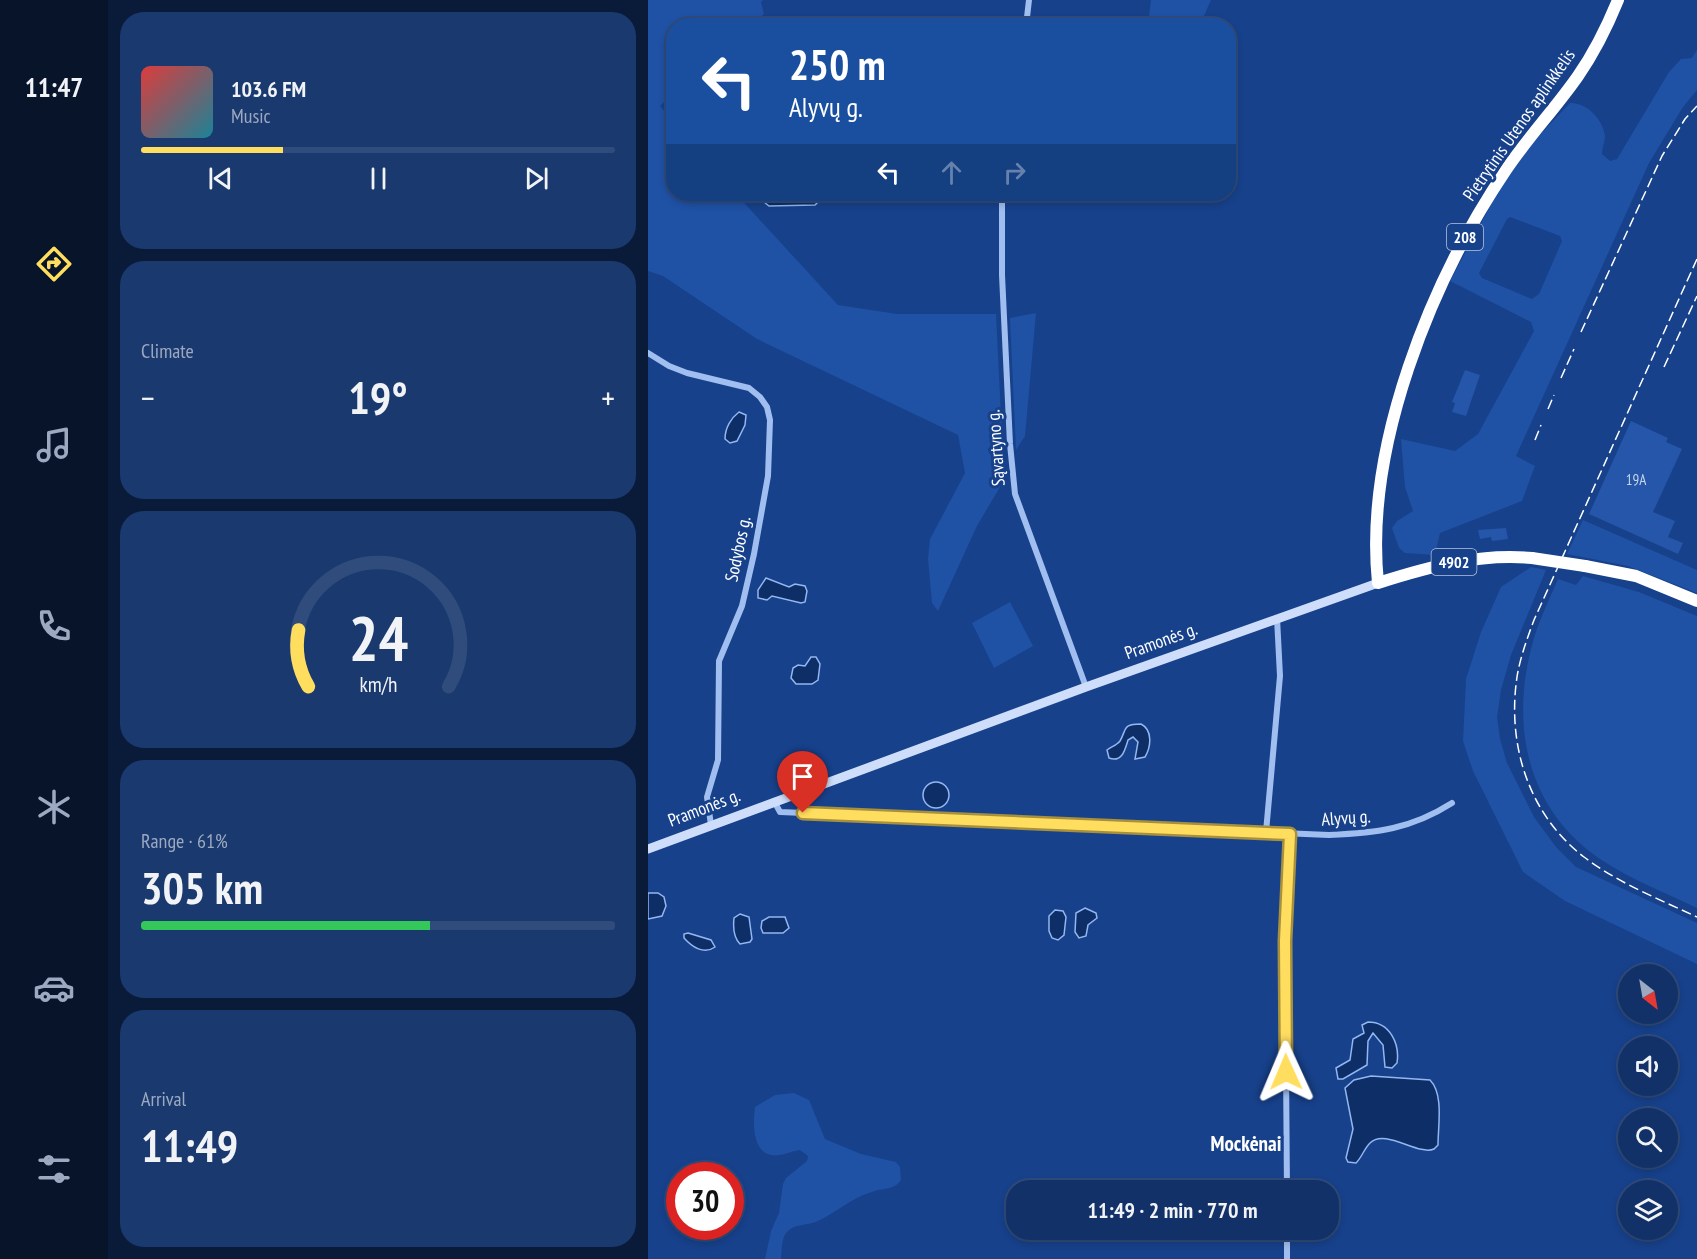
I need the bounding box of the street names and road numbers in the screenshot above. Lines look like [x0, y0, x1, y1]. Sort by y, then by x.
street label: Pietrytinis Utenos aplinkkelis [1457, 44, 1580, 205]
road number: 208 [1447, 224, 1483, 250]
street label: Sąvartyno g. [981, 409, 1010, 487]
street label: Sodybos g. [719, 514, 756, 584]
road number: 4902 [1432, 549, 1476, 575]
street label: Pramonės g. [1121, 617, 1200, 664]
street label: Pramonės g. [664, 783, 743, 832]
street label: Alyvų g. [1321, 804, 1371, 831]

